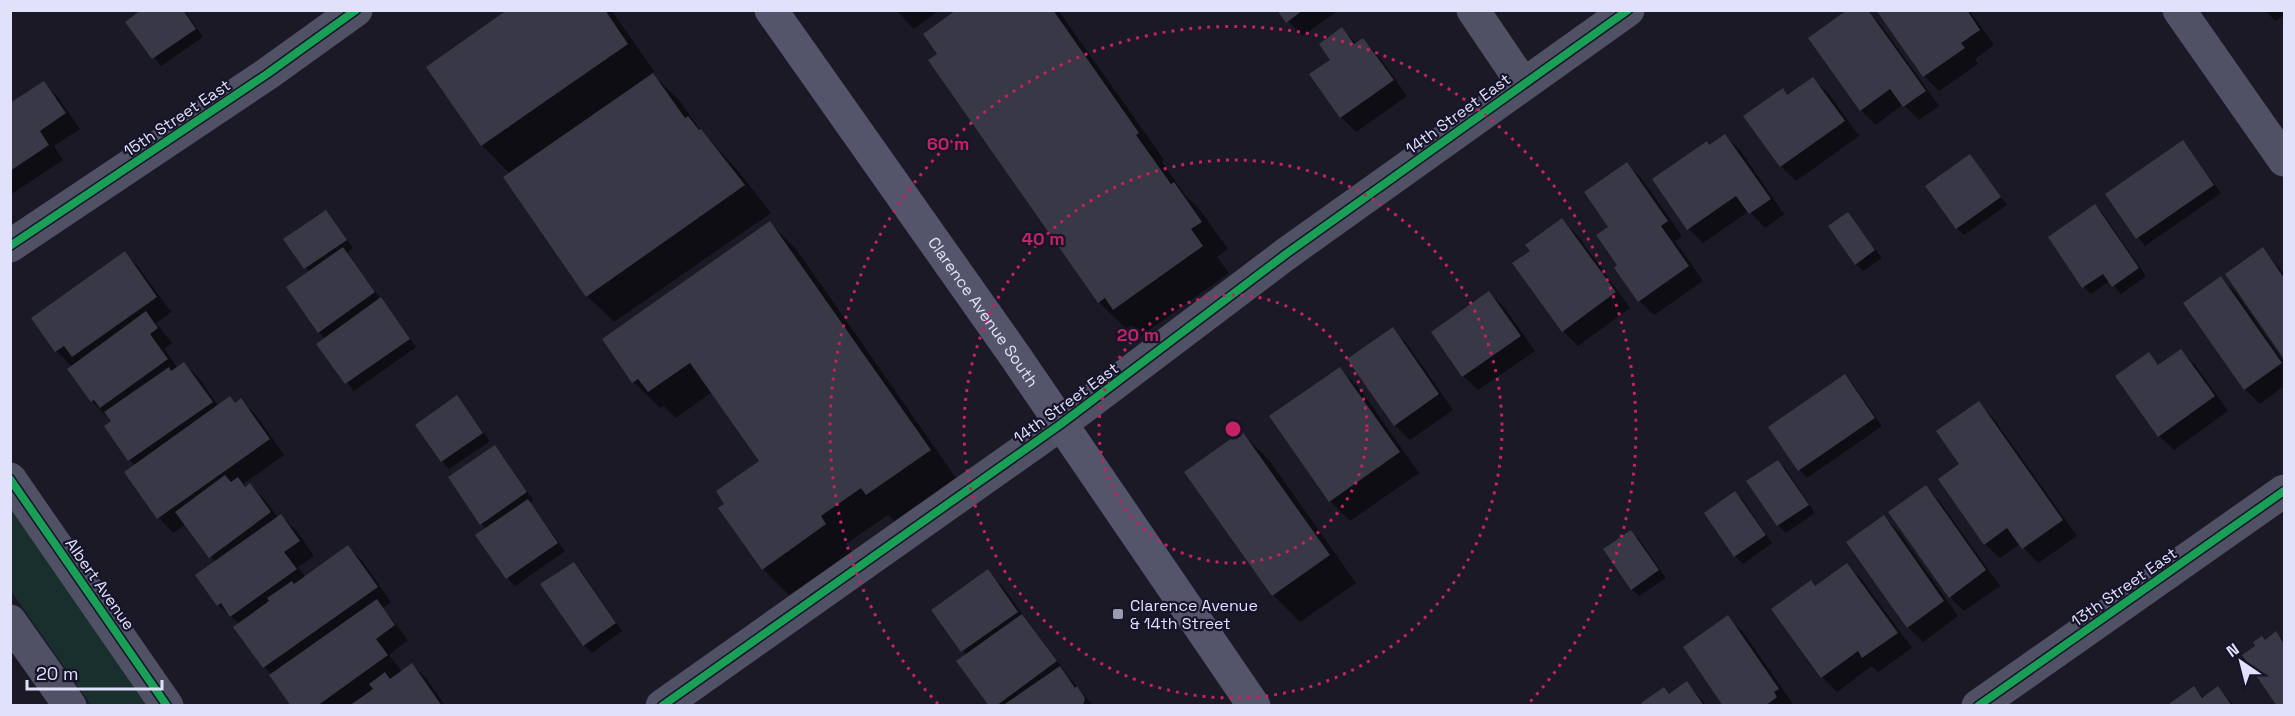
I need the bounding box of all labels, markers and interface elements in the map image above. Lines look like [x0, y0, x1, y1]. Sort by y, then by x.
street label: 14th Street East [1401, 69, 1515, 159]
street label: 15th Street East [120, 75, 234, 161]
text: 60 m [927, 132, 969, 155]
text: 40 m [1021, 227, 1065, 250]
street label: Clarence Avenue South [924, 232, 1043, 391]
text: 20 m [1117, 323, 1159, 346]
street label: 14th Street East [1009, 358, 1123, 448]
centre of rings [1223, 419, 1243, 439]
street label: Albert Avenue [61, 534, 139, 634]
street label: 13th Street East [2067, 543, 2181, 631]
place label: Clarence Avenue & 14th Street [1130, 595, 1258, 634]
marker: Clarence Avenue & 14th Street [1111, 607, 1125, 621]
north arrow [2211, 632, 2271, 692]
text: N [2222, 638, 2243, 662]
scale bar [27, 653, 162, 691]
text: 20 m [36, 662, 79, 685]

